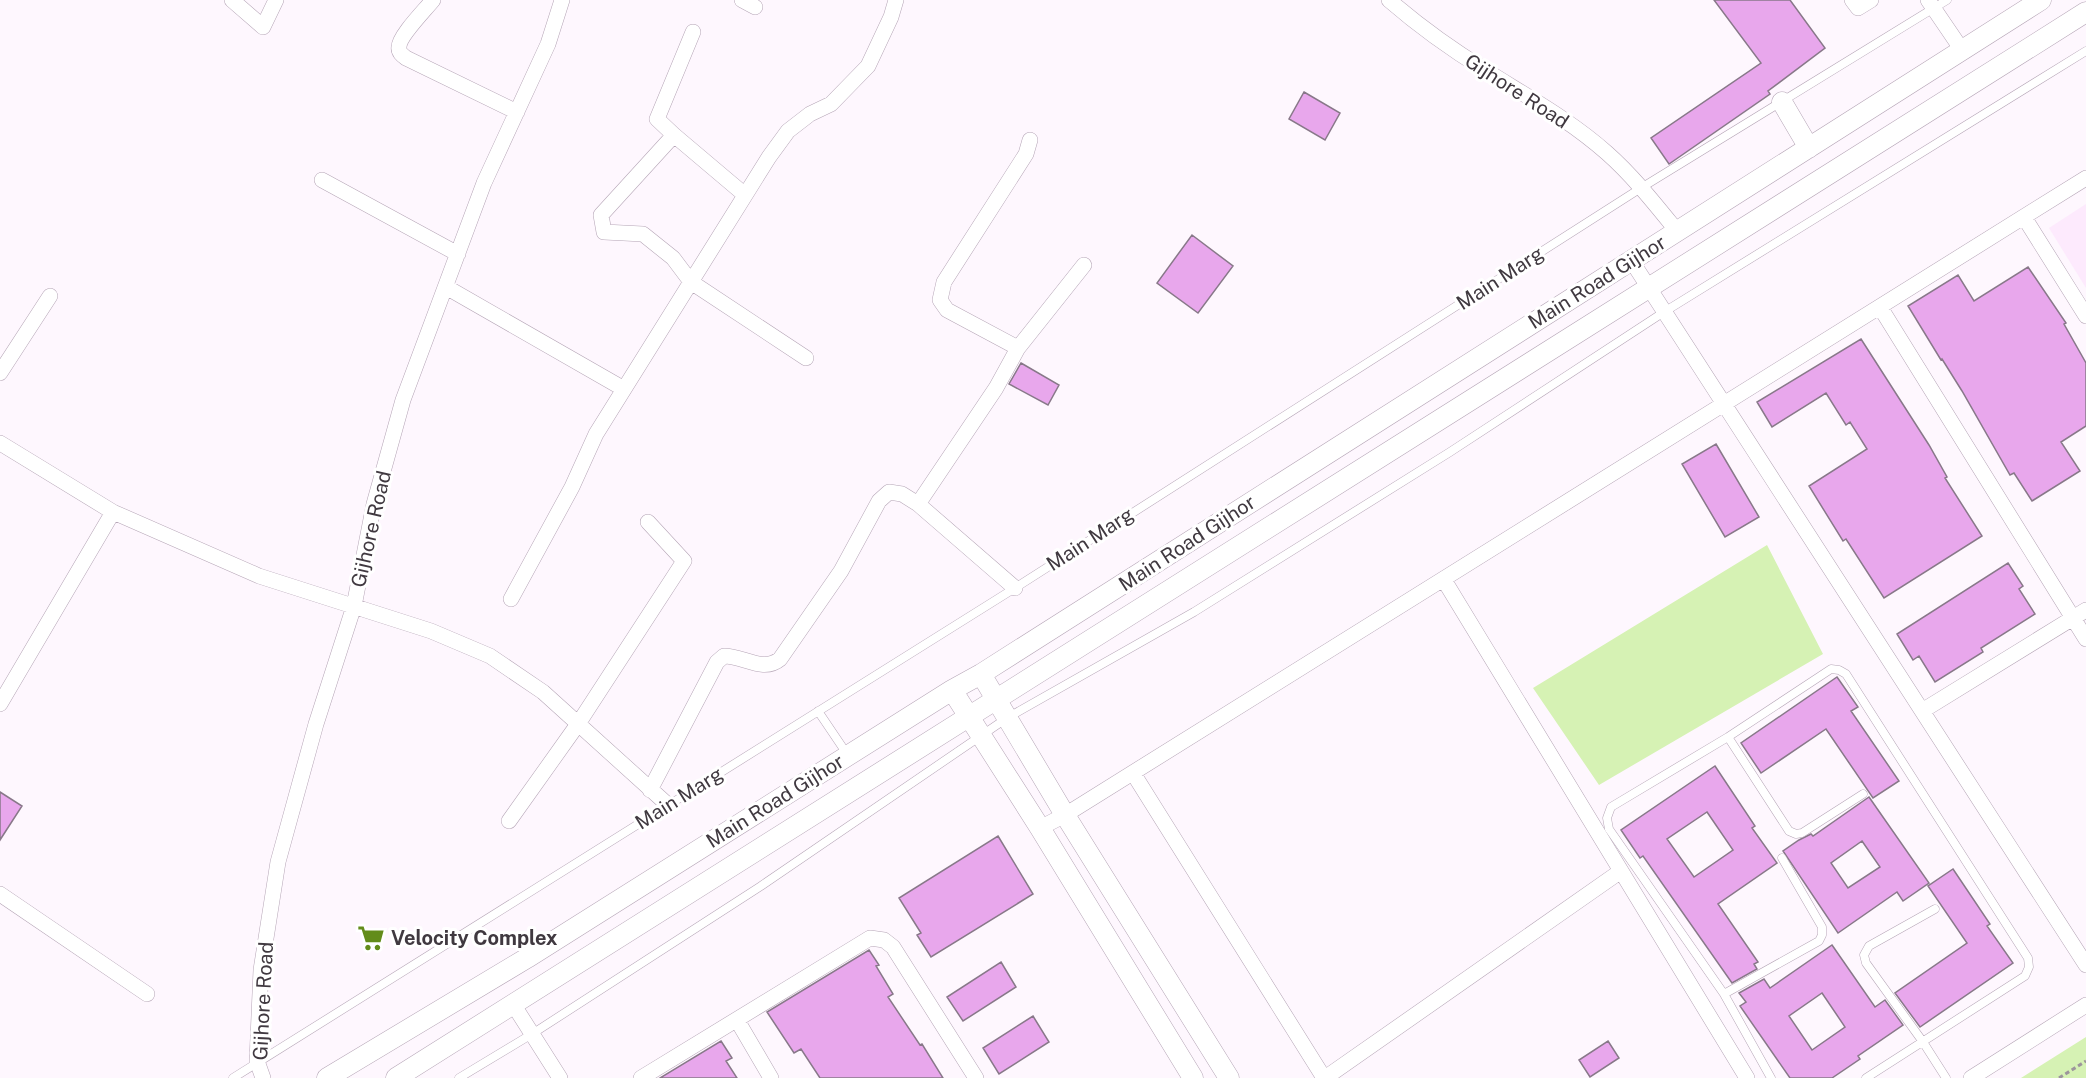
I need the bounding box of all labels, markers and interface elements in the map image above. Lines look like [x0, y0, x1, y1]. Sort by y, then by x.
street label: Gijhore Road [1461, 49, 1573, 133]
street label: Main Road Gijhor [1524, 230, 1671, 334]
street label: Main Marg [1452, 241, 1548, 315]
street label: Gijhore Road [346, 468, 396, 590]
street label: Main Road Gijhor [1114, 490, 1260, 596]
street label: Main Marg [1042, 502, 1138, 576]
street label: Main Road Gijhor [702, 749, 849, 853]
street label: Main Marg [631, 762, 727, 834]
supermarket icon: Velocity Complex [356, 923, 386, 953]
place label: Velocity Complex [391, 926, 558, 950]
street label: Gijhore Road [248, 941, 278, 1061]

